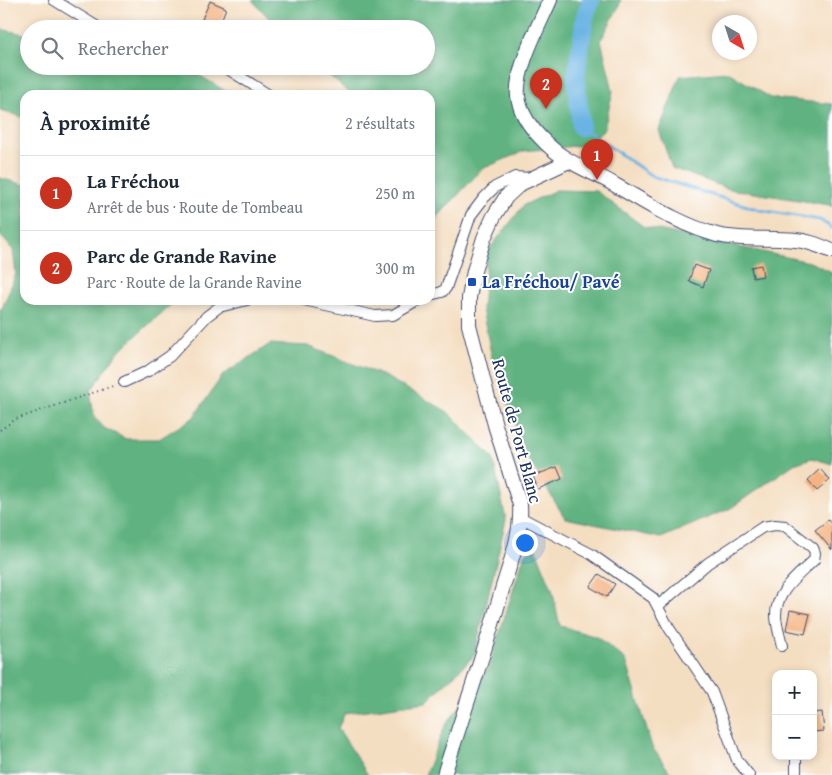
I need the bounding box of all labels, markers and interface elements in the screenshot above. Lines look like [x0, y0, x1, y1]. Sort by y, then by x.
north arrow [712, 15, 757, 60]
search box [20, 20, 435, 75]
icon: search [38, 34, 66, 62]
text: Rechercher [78, 34, 169, 62]
pin: 2 [530, 68, 562, 109]
text: À proximité [40, 107, 150, 138]
text: 2 résultats [345, 111, 415, 135]
pin: 1 [581, 139, 613, 180]
text: La Fréchou [87, 167, 179, 195]
text: 1 [52, 181, 60, 205]
text: 250 m [375, 181, 415, 205]
text: Arrêt de bus · Route de Tombeau [87, 195, 303, 219]
text: Parc de Grande Ravine [87, 242, 277, 270]
text: 2 [52, 256, 60, 280]
text: 300 m [375, 256, 415, 280]
place label: La Fréchou/ Pavé [482, 268, 620, 295]
text: Parc · Route de la Grande Ravine [87, 270, 302, 294]
marker: La Fréchou/ Pavé [466, 276, 478, 288]
street label: Route de Port Blanc [485, 356, 550, 506]
your location [512, 530, 538, 556]
map controls [772, 670, 817, 760]
button: + [772, 670, 817, 715]
button: − [772, 715, 817, 760]

